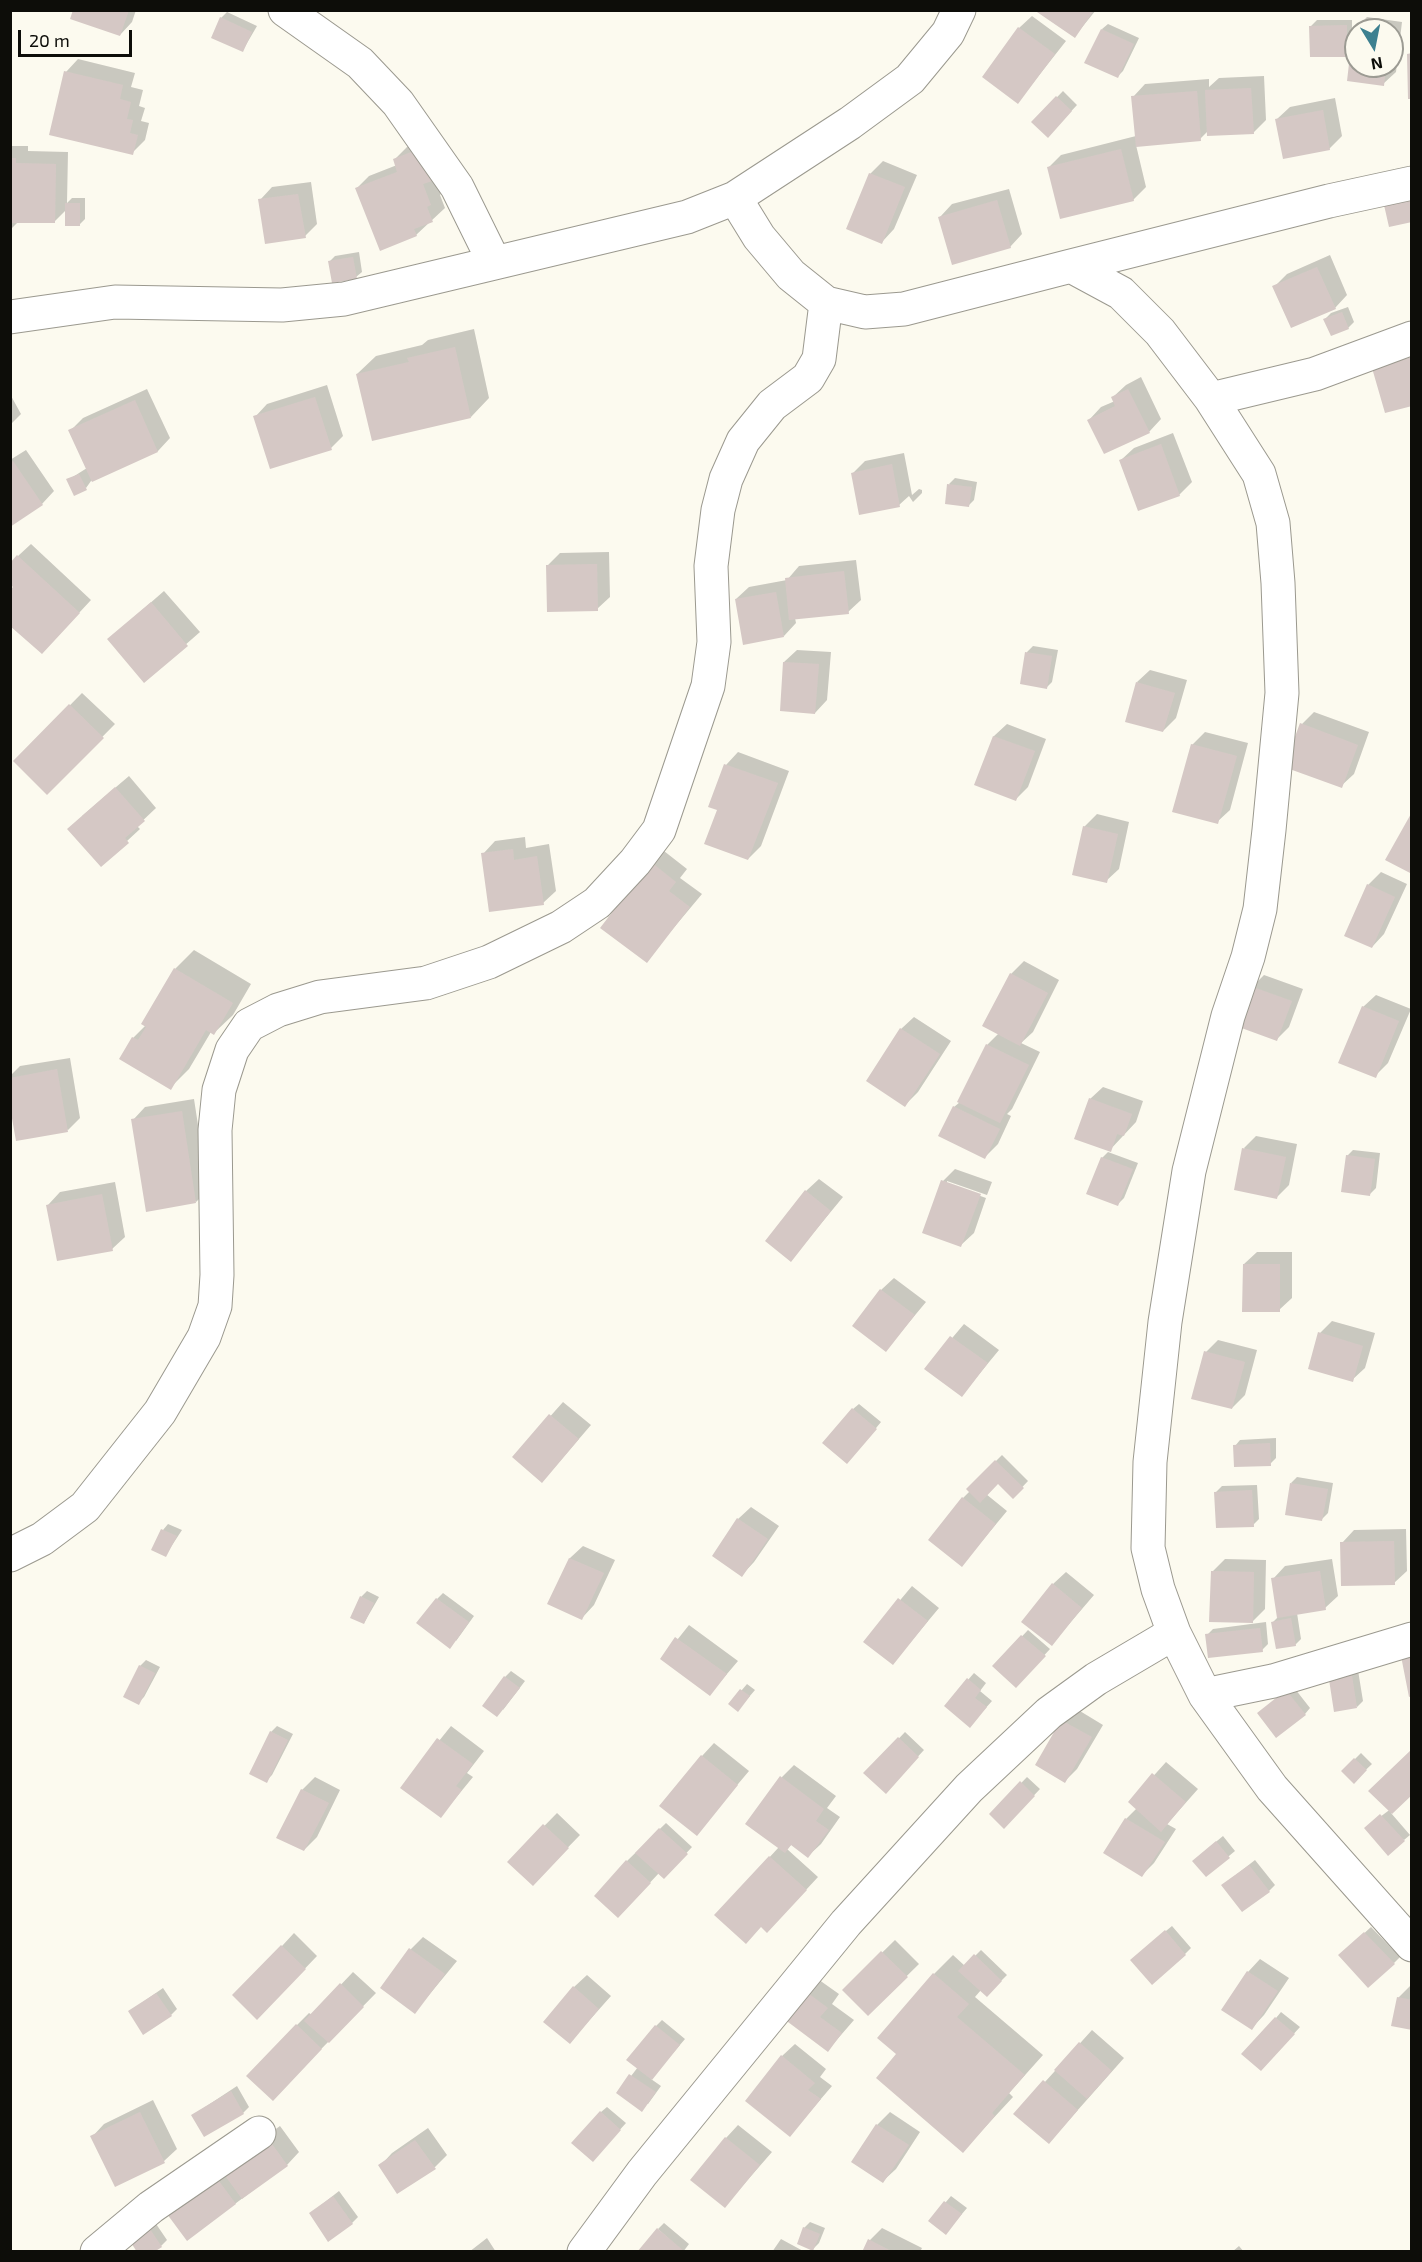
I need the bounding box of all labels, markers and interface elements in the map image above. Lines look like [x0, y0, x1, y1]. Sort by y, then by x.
scale bar [21, 18, 135, 56]
north arrow [1344, 18, 1404, 78]
text: 20 m [29, 29, 70, 51]
text: N [1370, 54, 1384, 75]

